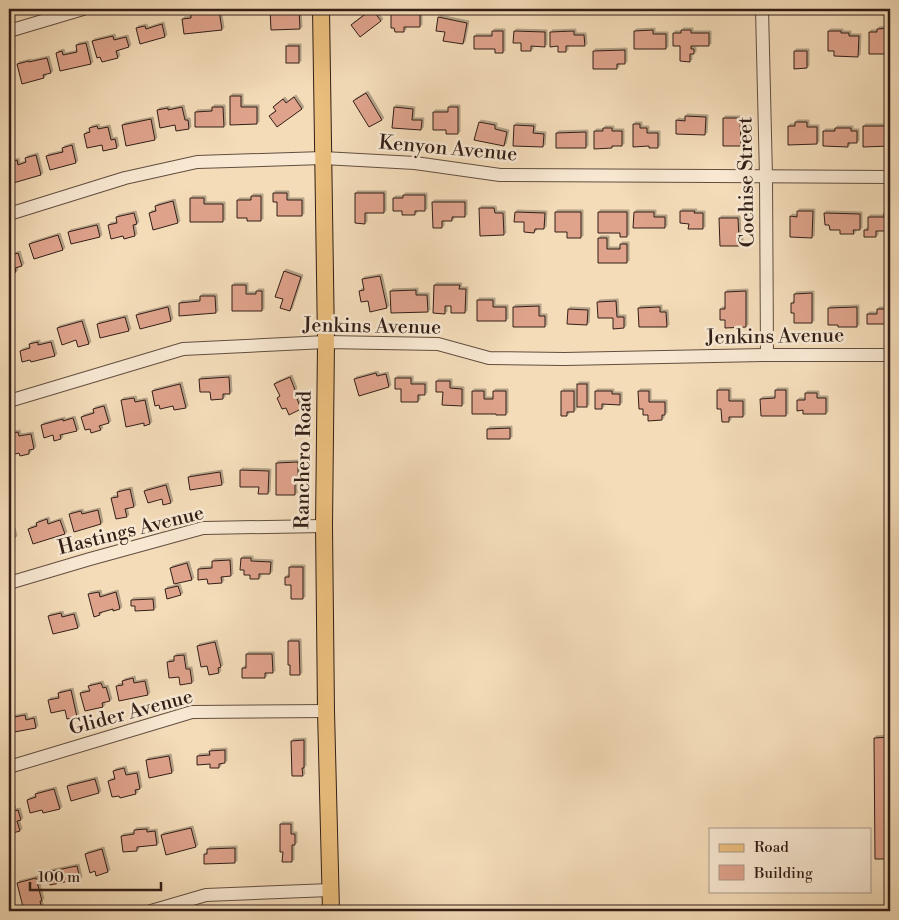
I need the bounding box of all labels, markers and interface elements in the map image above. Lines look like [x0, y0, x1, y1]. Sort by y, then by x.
street label: Cochise Street [733, 116, 761, 248]
street label: Kenyon Avenue [378, 130, 518, 168]
street label: Jenkins Avenue [302, 313, 441, 341]
street label: Jenkins Avenue [705, 323, 844, 351]
street label: Ranchero Road [290, 390, 318, 529]
street label: Hastings Avenue [55, 501, 207, 561]
street label: Glider Avenue [66, 684, 196, 742]
legend [709, 828, 872, 892]
text: Road [754, 838, 789, 857]
scale bar [30, 860, 161, 892]
text: Building [753, 864, 813, 883]
text: 100 m [38, 868, 80, 887]

